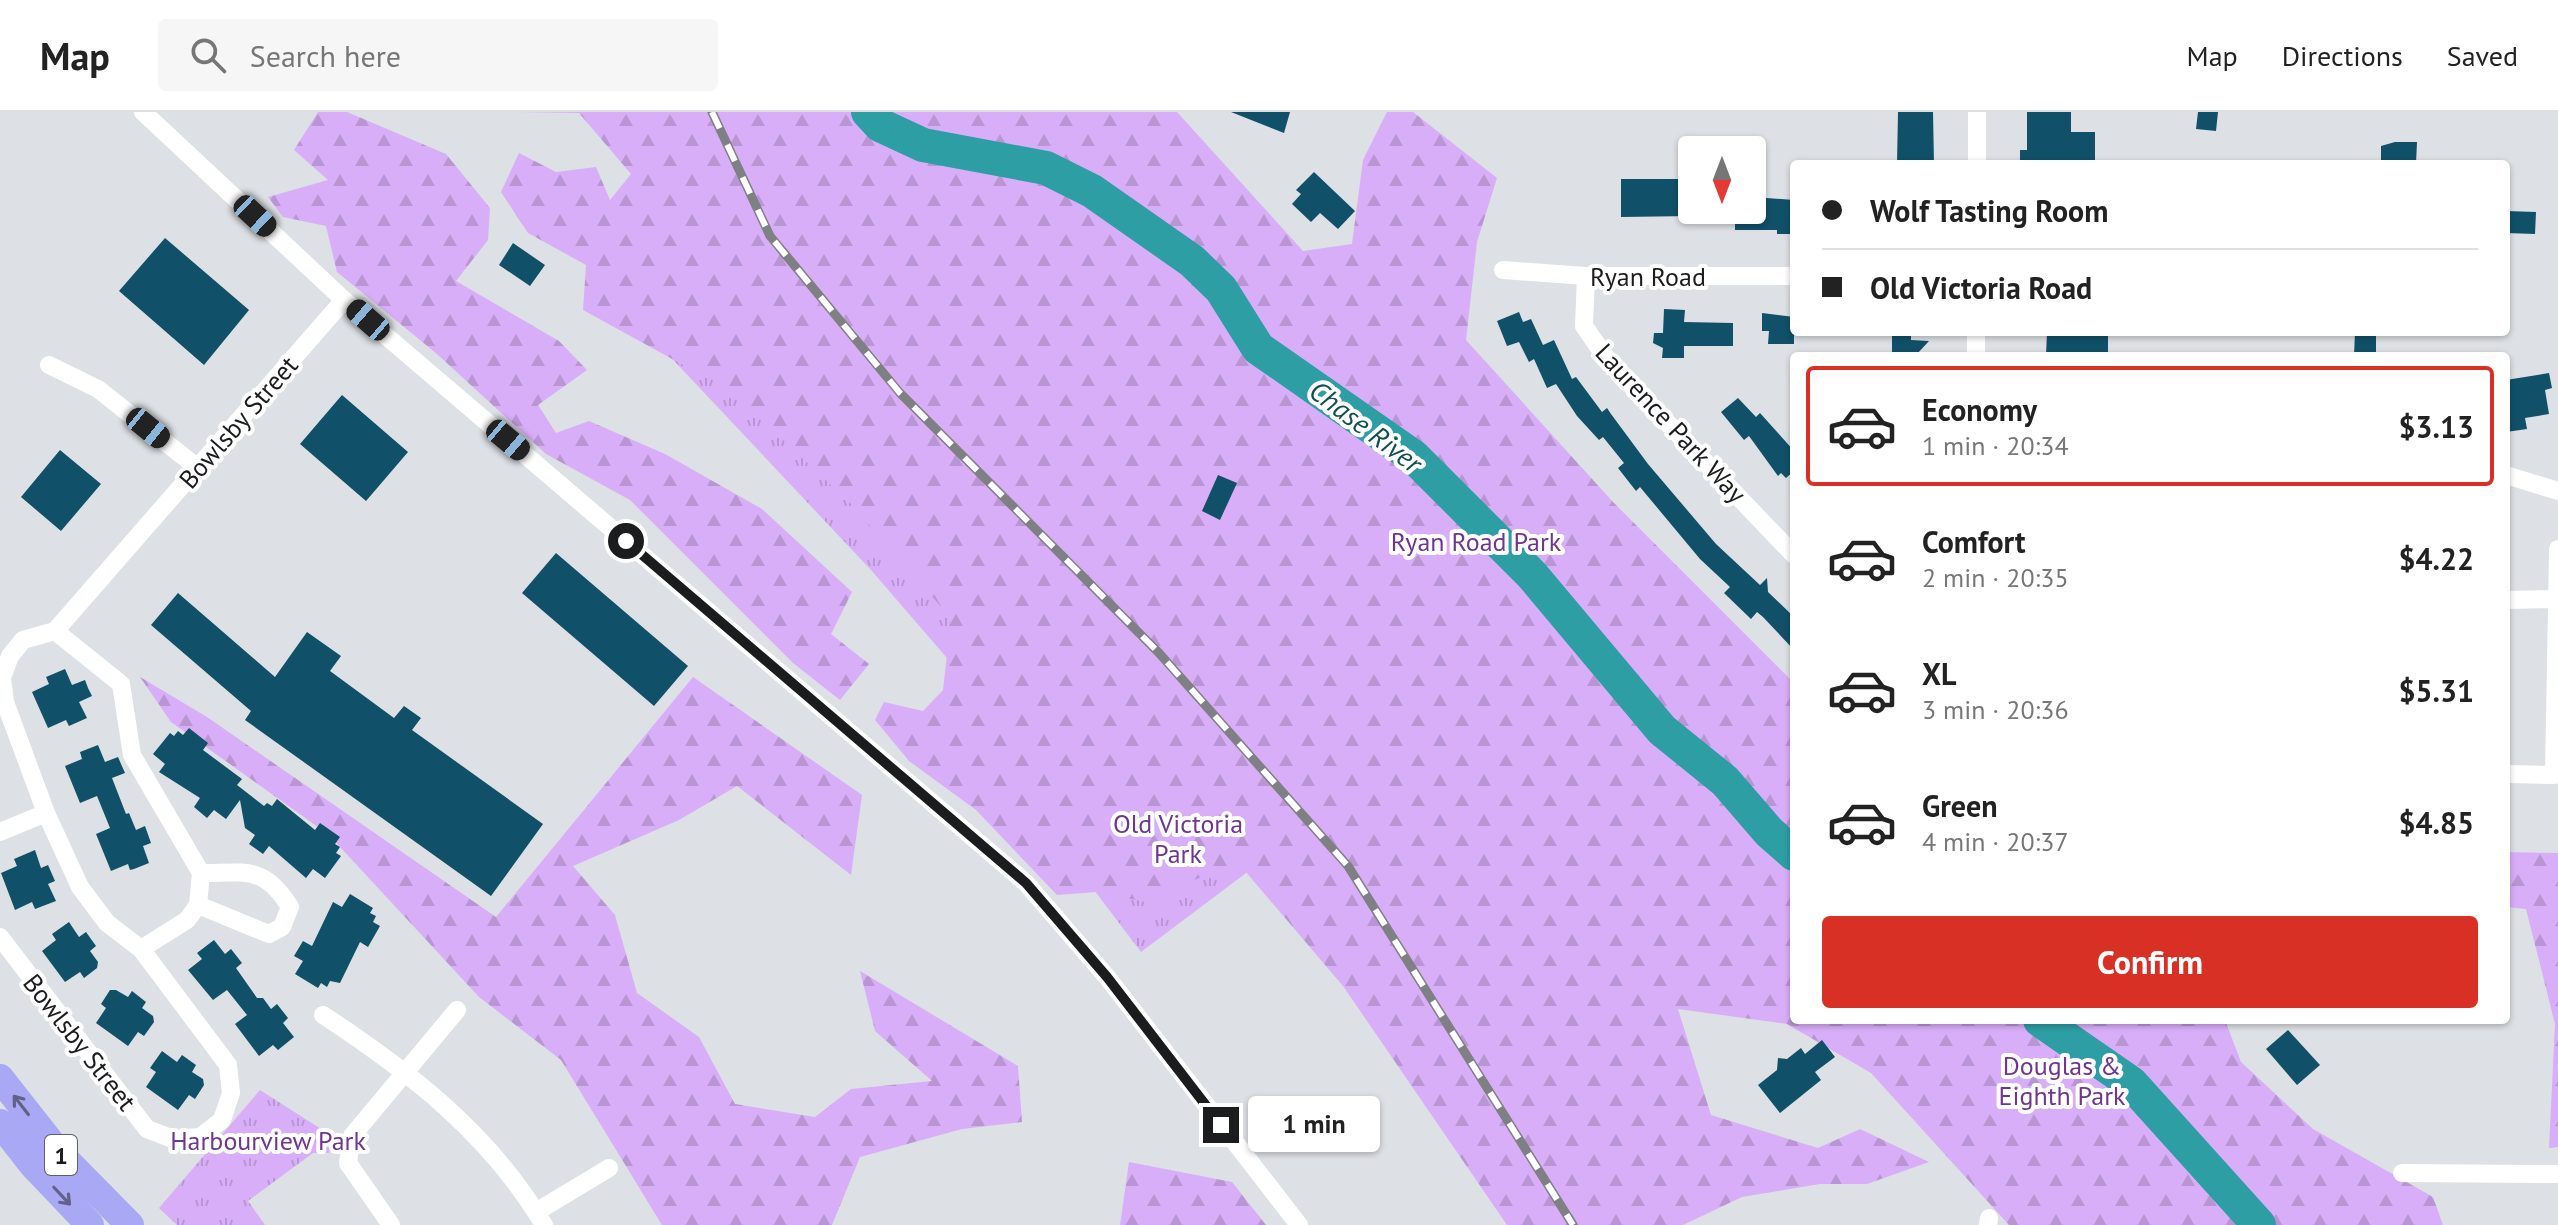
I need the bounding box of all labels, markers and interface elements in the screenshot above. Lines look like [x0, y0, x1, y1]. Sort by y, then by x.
search box [158, 19, 718, 91]
text: Map [40, 31, 110, 80]
icon: search [186, 33, 230, 77]
text: Search here [250, 36, 401, 75]
text: Map [2187, 37, 2238, 74]
text: Directions [2282, 37, 2403, 74]
text: Saved [2447, 37, 2518, 74]
north arrow [1678, 136, 1766, 224]
map controls [1678, 136, 1766, 224]
car [229, 191, 281, 241]
text: Wolf Tasting Room [1870, 191, 2108, 230]
street label: Ryan Road [1590, 260, 1706, 293]
text: Old Victoria Road [1870, 268, 2092, 307]
car [342, 295, 394, 345]
street label: Laurence Park Way [1589, 336, 1753, 510]
street label: Bowlsby Street [172, 349, 305, 495]
water label: Chase River [1302, 371, 1431, 482]
icon: car [1826, 390, 1898, 462]
text: Economy [1922, 390, 2037, 429]
car [122, 404, 174, 452]
text: $3.13 [2399, 407, 2474, 446]
car [482, 415, 534, 465]
text: 1 min · 20:34 [1922, 429, 2069, 462]
icon: car [1826, 522, 1898, 594]
text: Comfort [1922, 522, 2025, 561]
route start [608, 523, 644, 559]
park label: Ryan Road Park [1391, 525, 1562, 558]
text: $4.22 [2399, 539, 2474, 578]
text: 2 min · 20:35 [1922, 561, 2069, 594]
icon: car [1826, 654, 1898, 726]
text: XL [1922, 654, 1956, 693]
text: $5.31 [2399, 671, 2474, 710]
text: 3 min · 20:36 [1922, 693, 2069, 726]
icon: car [1826, 786, 1898, 858]
text: Green [1922, 786, 1997, 825]
text: $4.85 [2399, 803, 2474, 842]
park label: Old Victoria Park [1113, 807, 1243, 870]
text: 4 min · 20:37 [1922, 825, 2069, 858]
button: Confirm [1822, 916, 2478, 1008]
street label: Bowlsby Street [16, 967, 144, 1117]
park label: Douglas & Eighth Park [1999, 1049, 2126, 1112]
one-way arrow [12, 1095, 30, 1116]
callout: 1 min [1249, 1097, 1381, 1153]
route end [1203, 1107, 1239, 1143]
text: 1 min [1282, 1107, 1346, 1140]
park label: Harbourview Park [170, 1124, 366, 1157]
road number: 1 [45, 1135, 77, 1175]
one-way arrow [52, 1186, 71, 1205]

